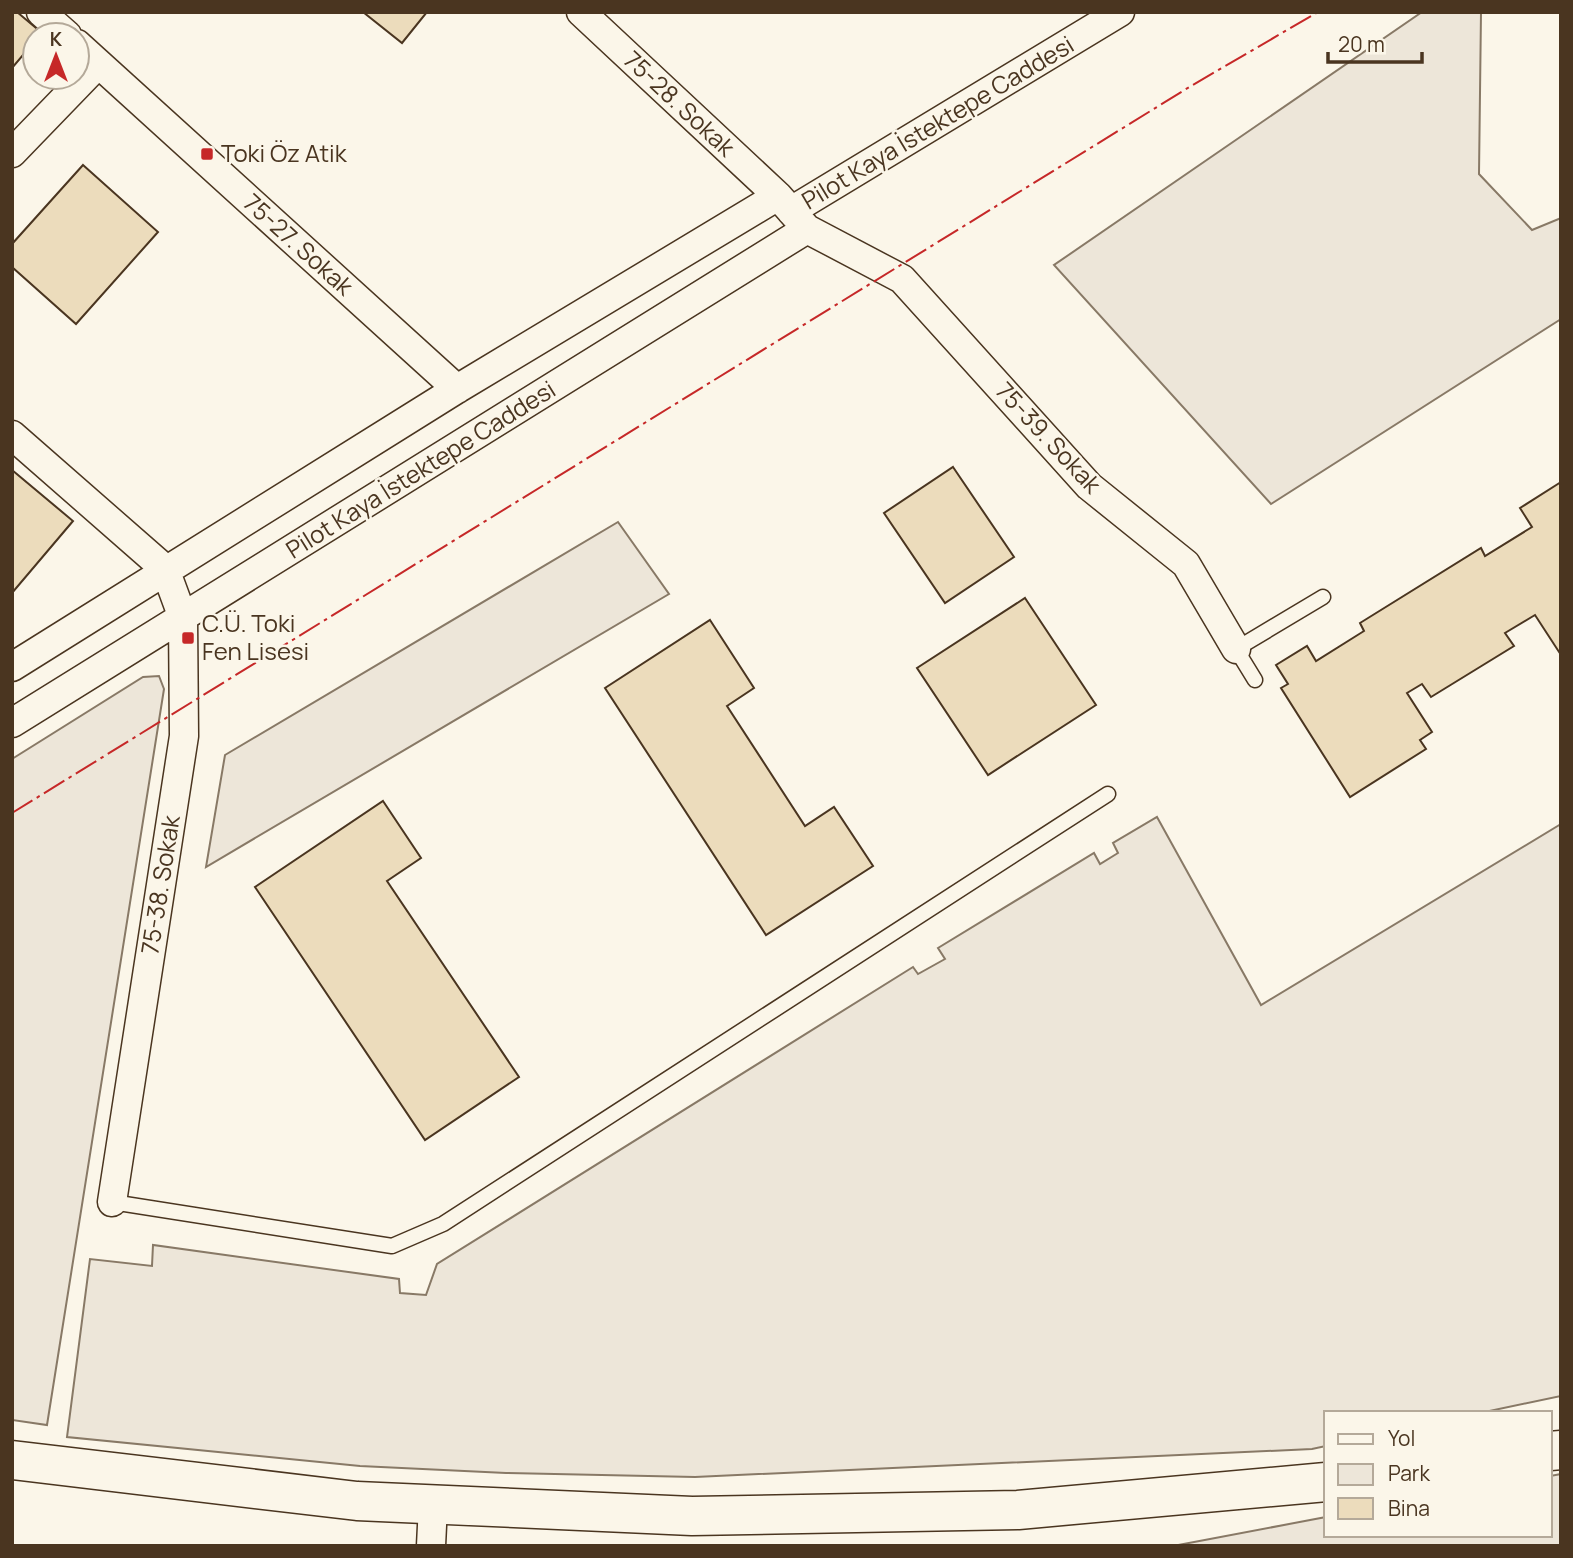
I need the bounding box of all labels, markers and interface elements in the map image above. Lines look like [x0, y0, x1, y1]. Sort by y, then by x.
north arrow [21, 21, 91, 91]
scale bar [1328, 21, 1422, 65]
text: K [50, 26, 63, 52]
street label: Pilot Kaya İstektepe Caddesi [795, 27, 1079, 216]
text: 20 m [1338, 30, 1385, 58]
street label: 75-28. Sokak [617, 43, 743, 164]
place label: Toki Öz Atik [221, 136, 348, 169]
marker: Toki Öz Atik [199, 146, 215, 162]
street label: 75-27. Sokak [237, 186, 362, 303]
street label: Pilot Kaya İstektepe Caddesi [279, 372, 561, 565]
street label: 75-39. Sokak [989, 374, 1110, 500]
place label: C.Ü. Toki Fen Lisesi [202, 606, 309, 667]
marker: C.Ü. Toki Fen Lisesi [180, 630, 196, 646]
street label: 75-38. Sokak [132, 812, 187, 957]
legend [1324, 1411, 1552, 1537]
text: Yol [1388, 1424, 1415, 1452]
text: Park [1388, 1459, 1430, 1487]
text: Bina [1388, 1494, 1430, 1522]

